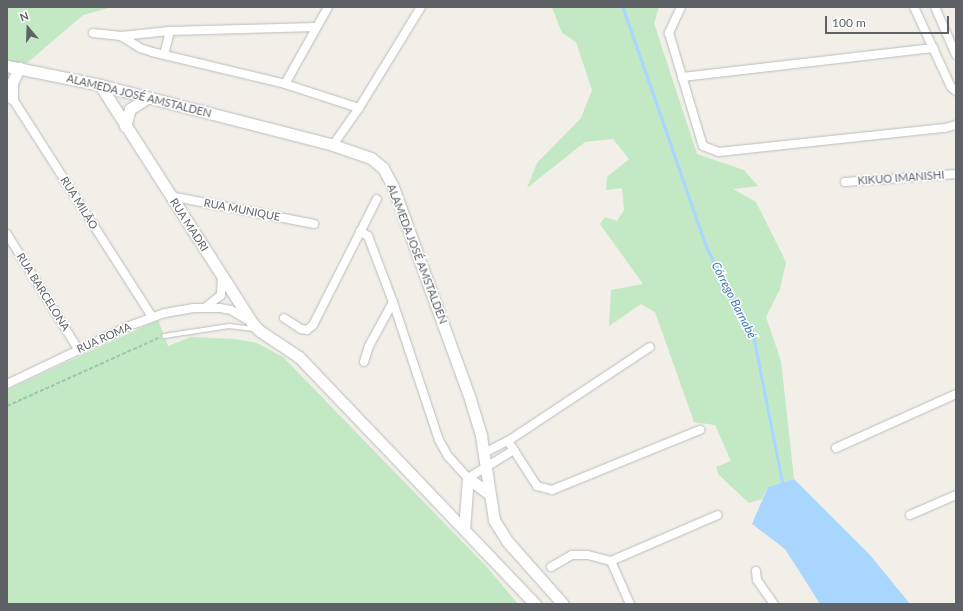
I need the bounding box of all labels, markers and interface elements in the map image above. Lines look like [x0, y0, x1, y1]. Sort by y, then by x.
north arrow [8, 8, 48, 48]
scale bar [827, 8, 951, 34]
text: N [18, 9, 30, 24]
text: 100 m [832, 15, 866, 30]
street label: ALAMEDA JOSÉ AMSTALDEN [65, 71, 213, 121]
street label: KIKUO IMANISHI [857, 168, 945, 188]
street label: RUA MILÃO [58, 174, 100, 232]
street label: ALAMEDA JOSÉ AMSTALDEN [384, 182, 450, 326]
street label: RUA MADRI [167, 196, 211, 254]
street label: RUA MUNIQUE [202, 196, 282, 224]
street label: RUA BARCELONA [14, 250, 72, 334]
water label: Córrego Barnabé [709, 259, 759, 341]
street label: RUA ROMA [75, 320, 133, 356]

